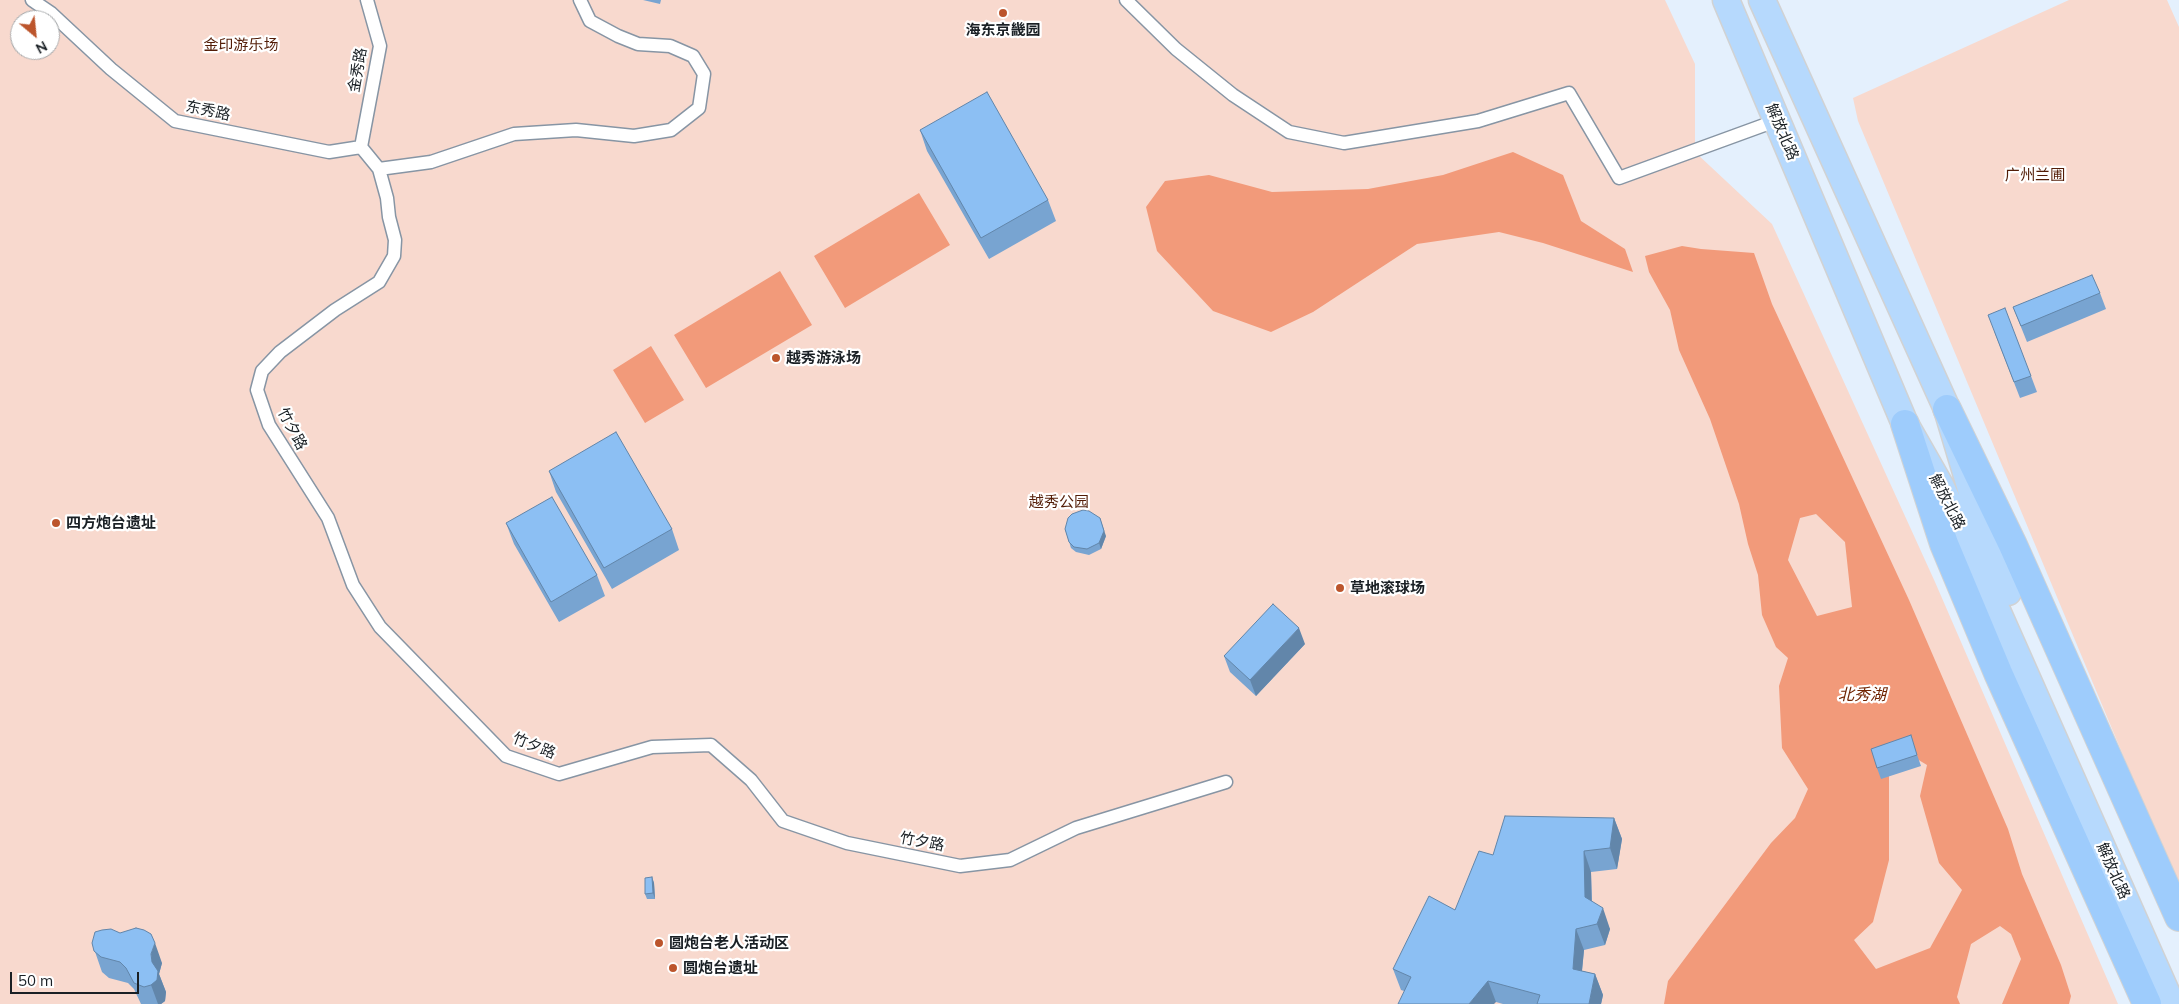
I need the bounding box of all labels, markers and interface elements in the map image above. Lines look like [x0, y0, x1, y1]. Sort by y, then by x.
marker: 海东京畿园 [997, 7, 1009, 19]
north arrow [10, 10, 60, 60]
place label: 海东京畿园 [966, 21, 1040, 39]
park label: 金印游乐场 [204, 36, 278, 54]
text: N [33, 37, 50, 58]
street label: 金秀路 [345, 46, 371, 94]
street label: 东秀路 [184, 98, 232, 124]
street label: 解放北路 [1762, 101, 1802, 163]
park label: 广州兰圃 [2005, 166, 2065, 184]
place label: 越秀游泳场 [786, 349, 861, 367]
marker: 越秀游泳场 [770, 352, 782, 364]
street label: 竹夕路 [273, 405, 311, 453]
street label: 解放北路 [1925, 471, 1969, 533]
park label: 越秀公园 [1029, 493, 1089, 511]
place label: 四方炮台遗址 [66, 514, 156, 532]
marker: 四方炮台遗址 [50, 517, 62, 529]
place label: 草地滚球场 [1350, 579, 1425, 597]
marker: 草地滚球场 [1334, 582, 1346, 594]
water label: 北秀湖 [1838, 685, 1886, 705]
street label: 竹夕路 [510, 729, 558, 763]
street label: 竹夕路 [898, 829, 946, 855]
street label: 解放北路 [2093, 840, 2133, 902]
place label: 圆炮台老人活动区 [669, 934, 789, 952]
marker: 圆炮台老人活动区 [653, 937, 665, 949]
place label: 圆炮台遗址 [683, 959, 758, 977]
scale bar [12, 962, 141, 994]
marker: 圆炮台遗址 [667, 962, 679, 974]
text: 50 m [18, 971, 53, 990]

